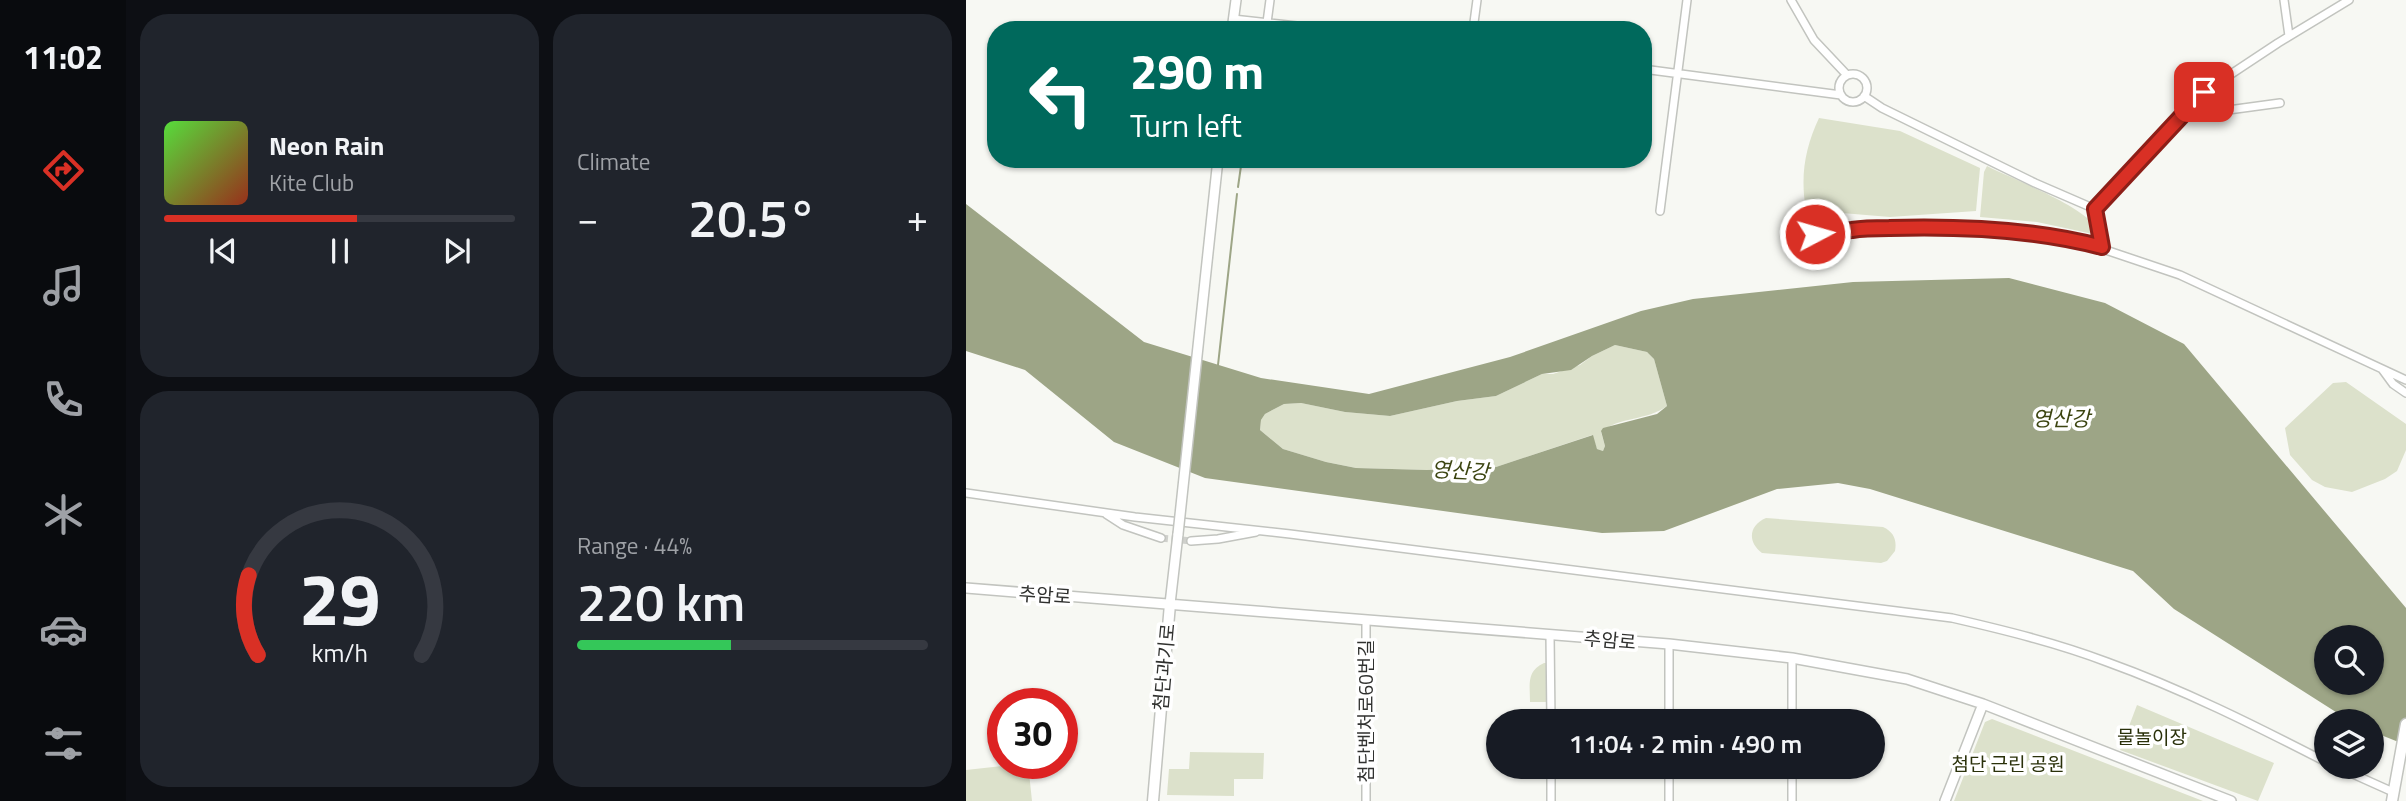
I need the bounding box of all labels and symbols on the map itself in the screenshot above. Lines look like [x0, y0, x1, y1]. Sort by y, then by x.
pin [2174, 62, 2234, 122]
position arrow [1778, 197, 1852, 271]
water label: 영산강 [2032, 402, 2093, 434]
water label: 영산강 [1430, 453, 1493, 488]
street label: 추암로 [1018, 578, 1072, 611]
street label: 첨단과기로 [1145, 622, 1182, 712]
street label: 추암로 [1583, 623, 1637, 656]
street label: 첨단벤처로60번길 [1351, 639, 1380, 783]
speed limit sign: 30 [987, 688, 1078, 779]
park label: 물놀이장 [2117, 722, 2187, 751]
park label: 첨단 근린 공원 [1951, 749, 2065, 778]

